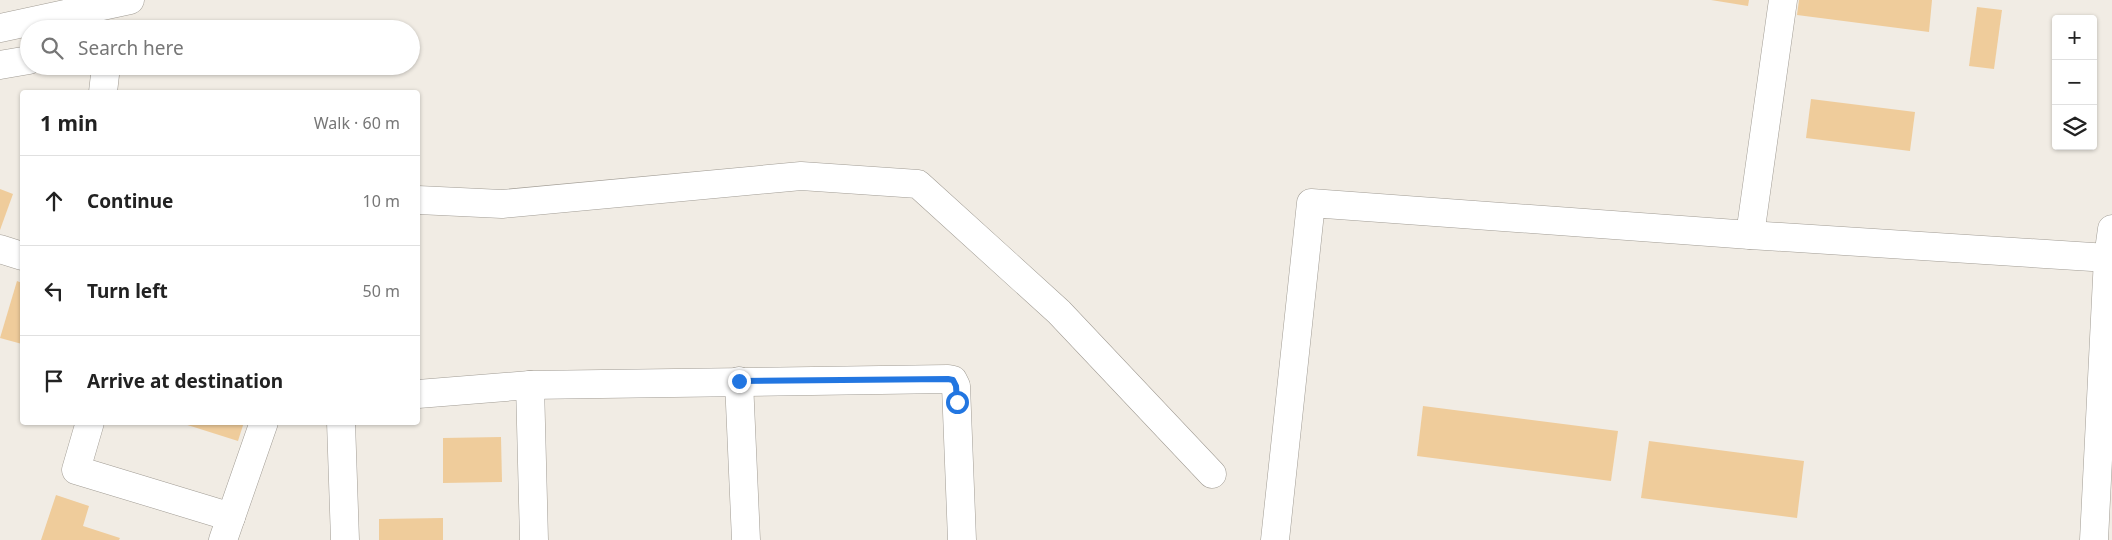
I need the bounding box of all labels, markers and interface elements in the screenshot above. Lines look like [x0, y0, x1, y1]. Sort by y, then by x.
map controls [2052, 15, 2097, 150]
button: + [2052, 15, 2097, 60]
search box [20, 20, 420, 75]
icon: search [38, 34, 66, 62]
text: Search here [78, 35, 184, 61]
button: − [2052, 60, 2097, 105]
button: layers [2052, 105, 2097, 150]
text: 1 min [40, 109, 98, 137]
text: Walk · 60 m [314, 112, 400, 134]
icon: ahead [40, 187, 68, 215]
text: Continue [87, 188, 173, 214]
text: 10 m [363, 190, 400, 212]
icon: left [40, 277, 68, 305]
text: Turn left [87, 278, 168, 304]
text: 50 m [363, 280, 400, 302]
icon: arrive [40, 367, 68, 395]
text: Arrive at destination [87, 368, 283, 394]
route end [728, 370, 751, 393]
route start [946, 391, 969, 414]

